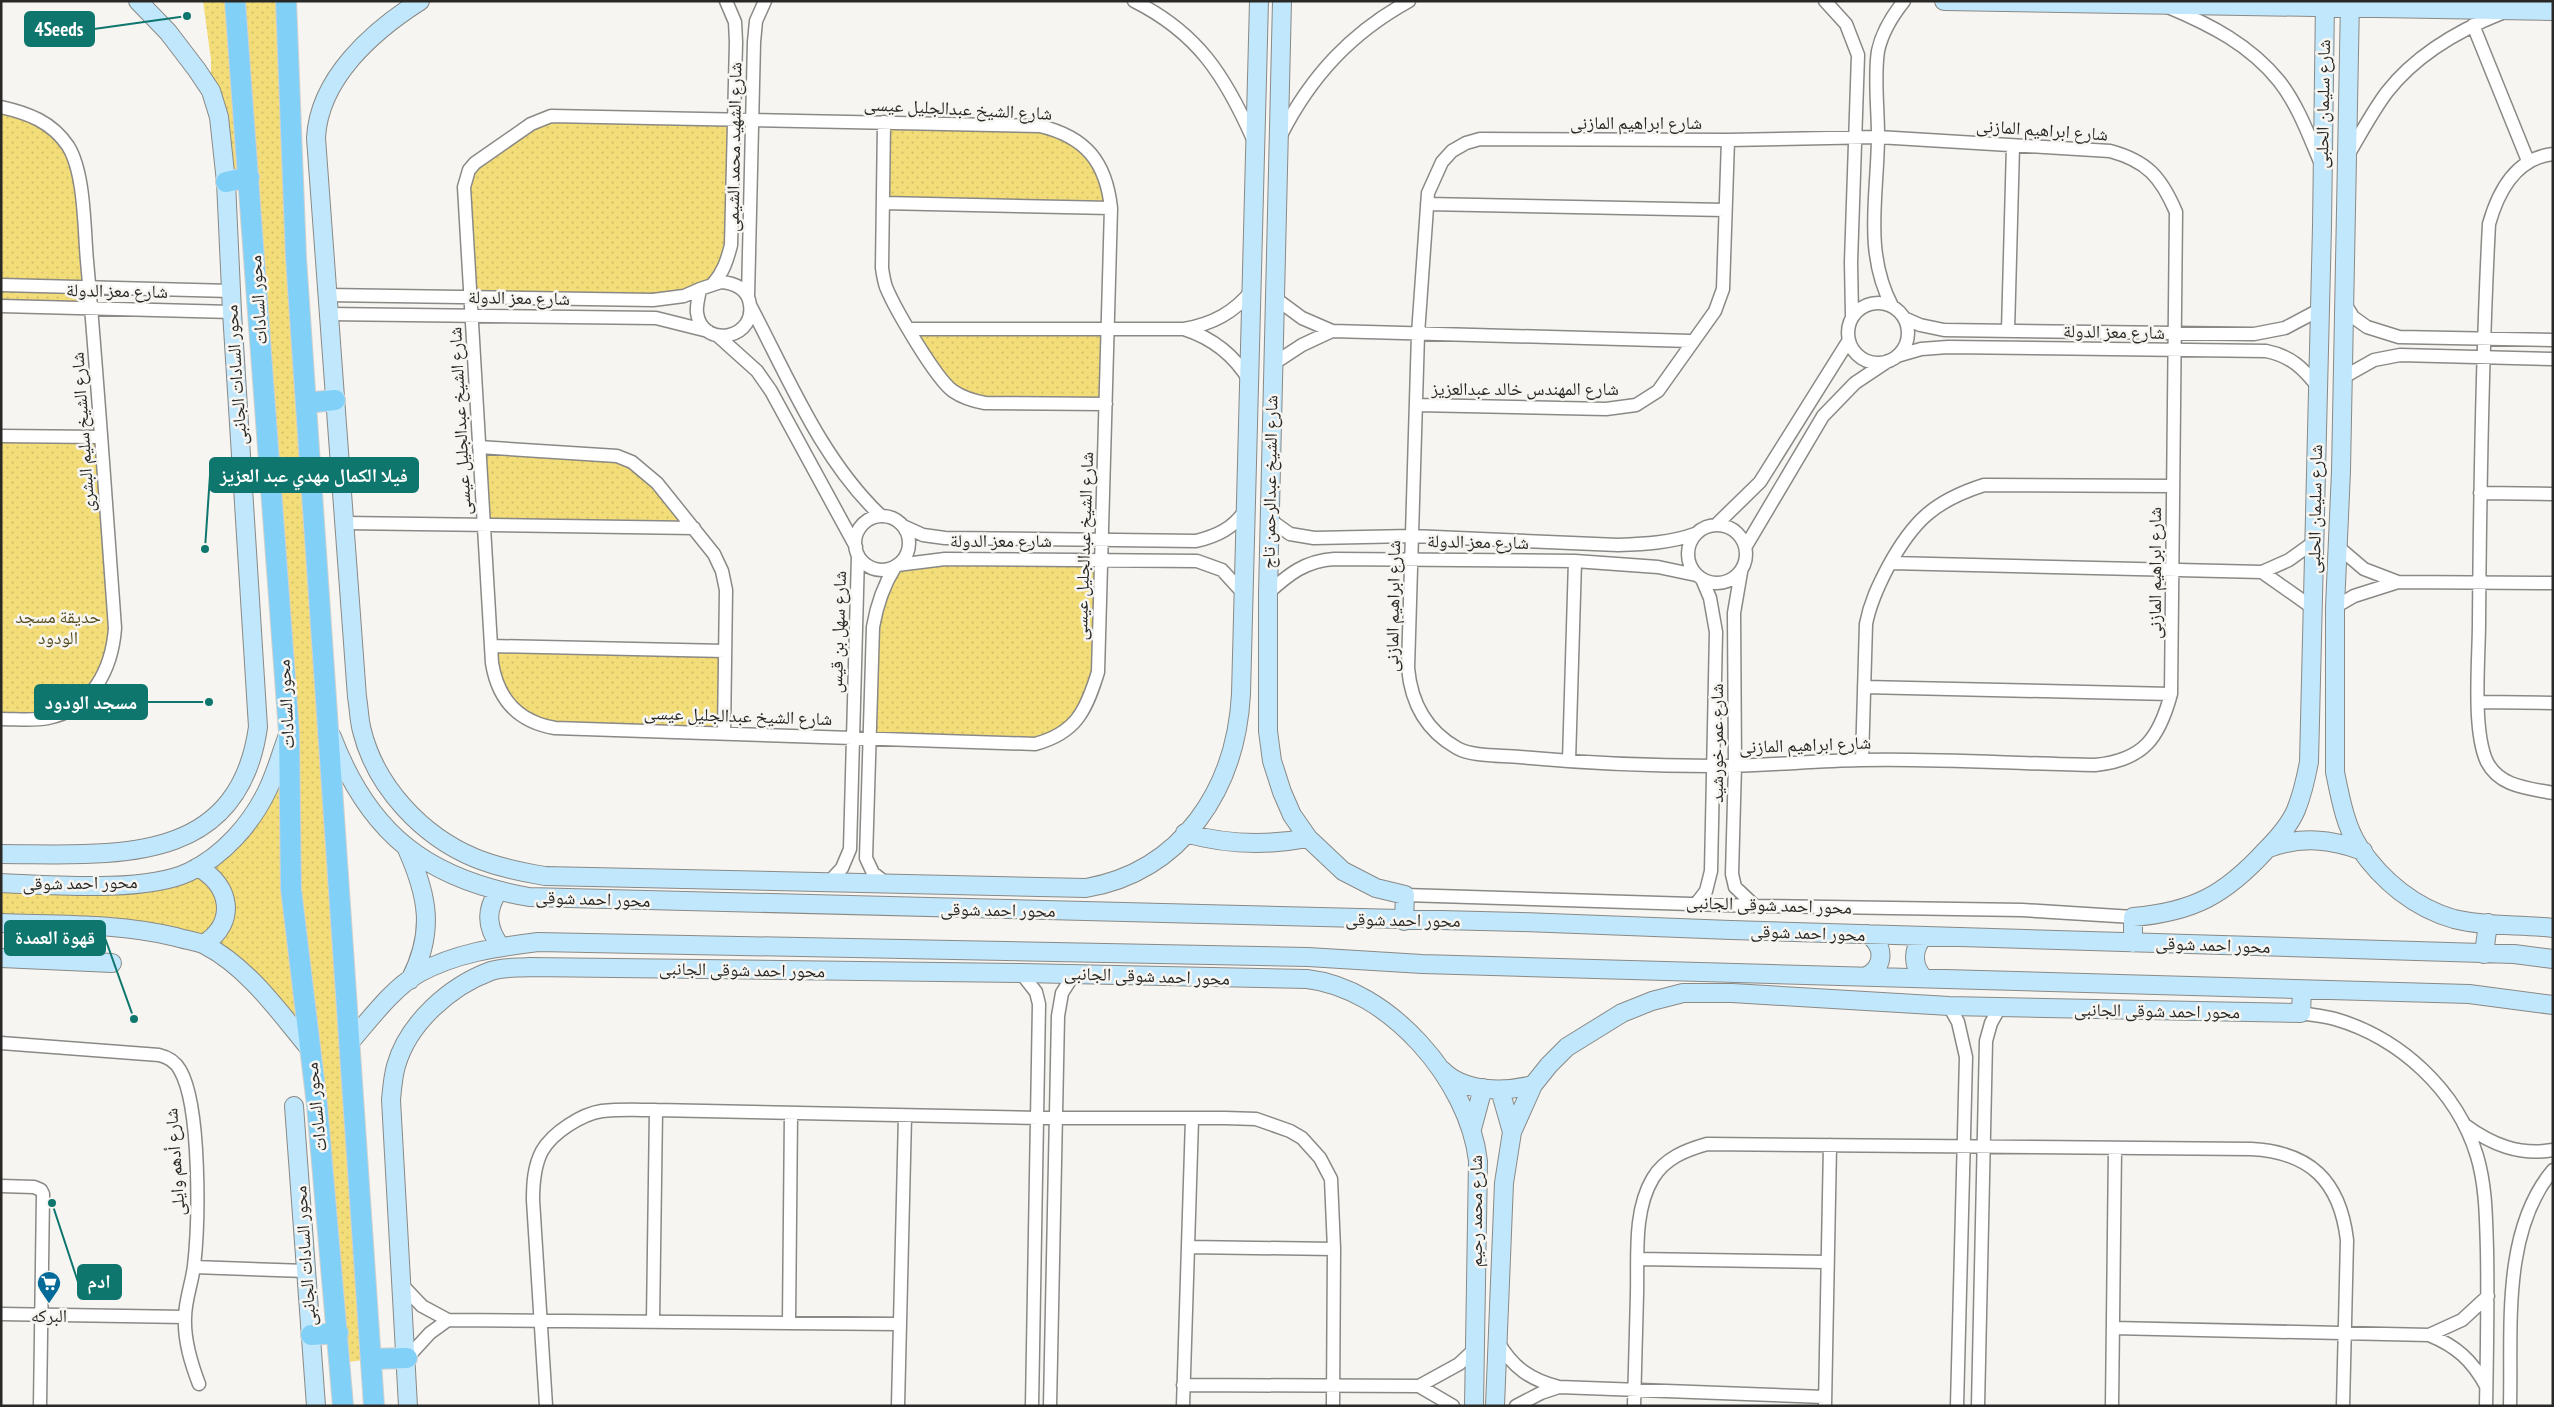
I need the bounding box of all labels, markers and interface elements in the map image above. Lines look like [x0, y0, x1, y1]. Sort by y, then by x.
callout: 4Seeds [25, 12, 94, 46]
text: 4Seeds [35, 17, 84, 41]
street label: شارع سليمان الحلبى [2310, 39, 2335, 169]
street label: شارع الشهيد محمد الشيمى [721, 62, 746, 232]
street label: شارع الشيخ عبدالجليل عيسى [863, 92, 1053, 126]
street label: شارع ابراهيم المازنى [1570, 111, 1702, 135]
street label: شارع ابراهيم المازنى [1975, 113, 2109, 147]
street label: محور السادات [243, 255, 272, 346]
street label: شارع معز الدولة [66, 278, 168, 303]
street label: شارع معز الدولة [468, 285, 570, 310]
street label: محور السادات الجانبى [219, 304, 252, 446]
street label: شارع معز الدولة [2063, 319, 2165, 344]
street label: شارع الشيخ عبدالجليل عيسى [443, 326, 477, 516]
street label: شارع الشيخ سليم البشرى [65, 351, 101, 513]
street label: شارع المهندس خالد عبدالعزيز [1430, 377, 1619, 400]
street label: شارع الشيخ عبدالرحمن تاج [1256, 395, 1284, 569]
street label: شارع سليمان الحلبى [2302, 444, 2327, 574]
street label: شارع الشيخ عبدالجليل عيسى [1069, 451, 1099, 641]
callout: فيلا الكمال مهدي عبد العزيز [210, 458, 418, 492]
text: فيلا الكمال مهدي عبد العزيز [219, 463, 408, 491]
street label: شارع ابراهيم المازنى [2143, 507, 2167, 639]
street label: شارع معز الدولة [950, 529, 1052, 552]
street label: شارع معز الدولة [1427, 529, 1529, 554]
street label: شارع ابراهيم المازنى [1380, 540, 1406, 672]
street label: شارع سهل بن قيس [824, 570, 851, 694]
park label: حديقة مسجد الودود [15, 605, 101, 649]
street label: محور السادات [272, 659, 299, 749]
street label: شارع عمر خورشيد [1705, 683, 1728, 803]
callout: مسجد الودود [35, 685, 147, 719]
text: مسجد الودود [45, 690, 137, 714]
street label: شارع الشيخ عبدالجليل عيسى [643, 701, 833, 731]
street label: شارع ابراهيم المازنى [1739, 731, 1871, 759]
street label: محور احمد شوقى [22, 870, 138, 895]
street label: محور احمد شوقى [535, 885, 651, 912]
street label: محور احمد شوقى الجانبى [1686, 890, 1852, 919]
street label: محور احمد شوقى [940, 897, 1056, 922]
street label: محور احمد شوقى [1345, 907, 1461, 932]
street label: محور احمد شوقى [1750, 919, 1866, 946]
callout: قهوة العمدة [5, 921, 105, 955]
text: قهوة العمدة [15, 925, 95, 949]
street label: محور احمد شوقى [2155, 931, 2271, 958]
street label: محور احمد شوقى الجانبى [659, 957, 825, 982]
street label: محور احمد شوقى الجانبى [1064, 961, 1230, 990]
street label: محور احمد شوقى الجانبى [2074, 998, 2240, 1023]
street label: محور السادات [299, 1061, 332, 1153]
street label: شارع أدهم وايلى [159, 1107, 191, 1217]
street label: شارع محمد رحيم [1464, 1155, 1488, 1267]
street label: محور السادات الجانبى [288, 1185, 321, 1327]
callout: ادم [78, 1265, 121, 1299]
text: ادم [87, 1269, 111, 1295]
supermarket icon: البركه [36, 1270, 62, 1304]
place label: البركه [31, 1304, 67, 1327]

